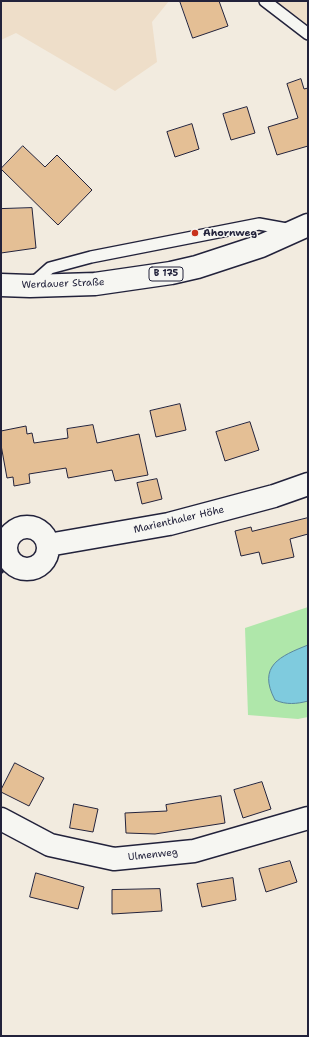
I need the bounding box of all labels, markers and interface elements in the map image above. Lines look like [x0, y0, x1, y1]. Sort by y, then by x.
place label: Ahornweg [203, 227, 257, 239]
marker: Ahornweg [190, 228, 200, 238]
road number: B 175 [149, 267, 183, 281]
street label: Werdauer Straße [21, 277, 105, 291]
street label: Marienthaler Höhe [133, 504, 225, 536]
street label: Ulmenweg [127, 846, 179, 864]

